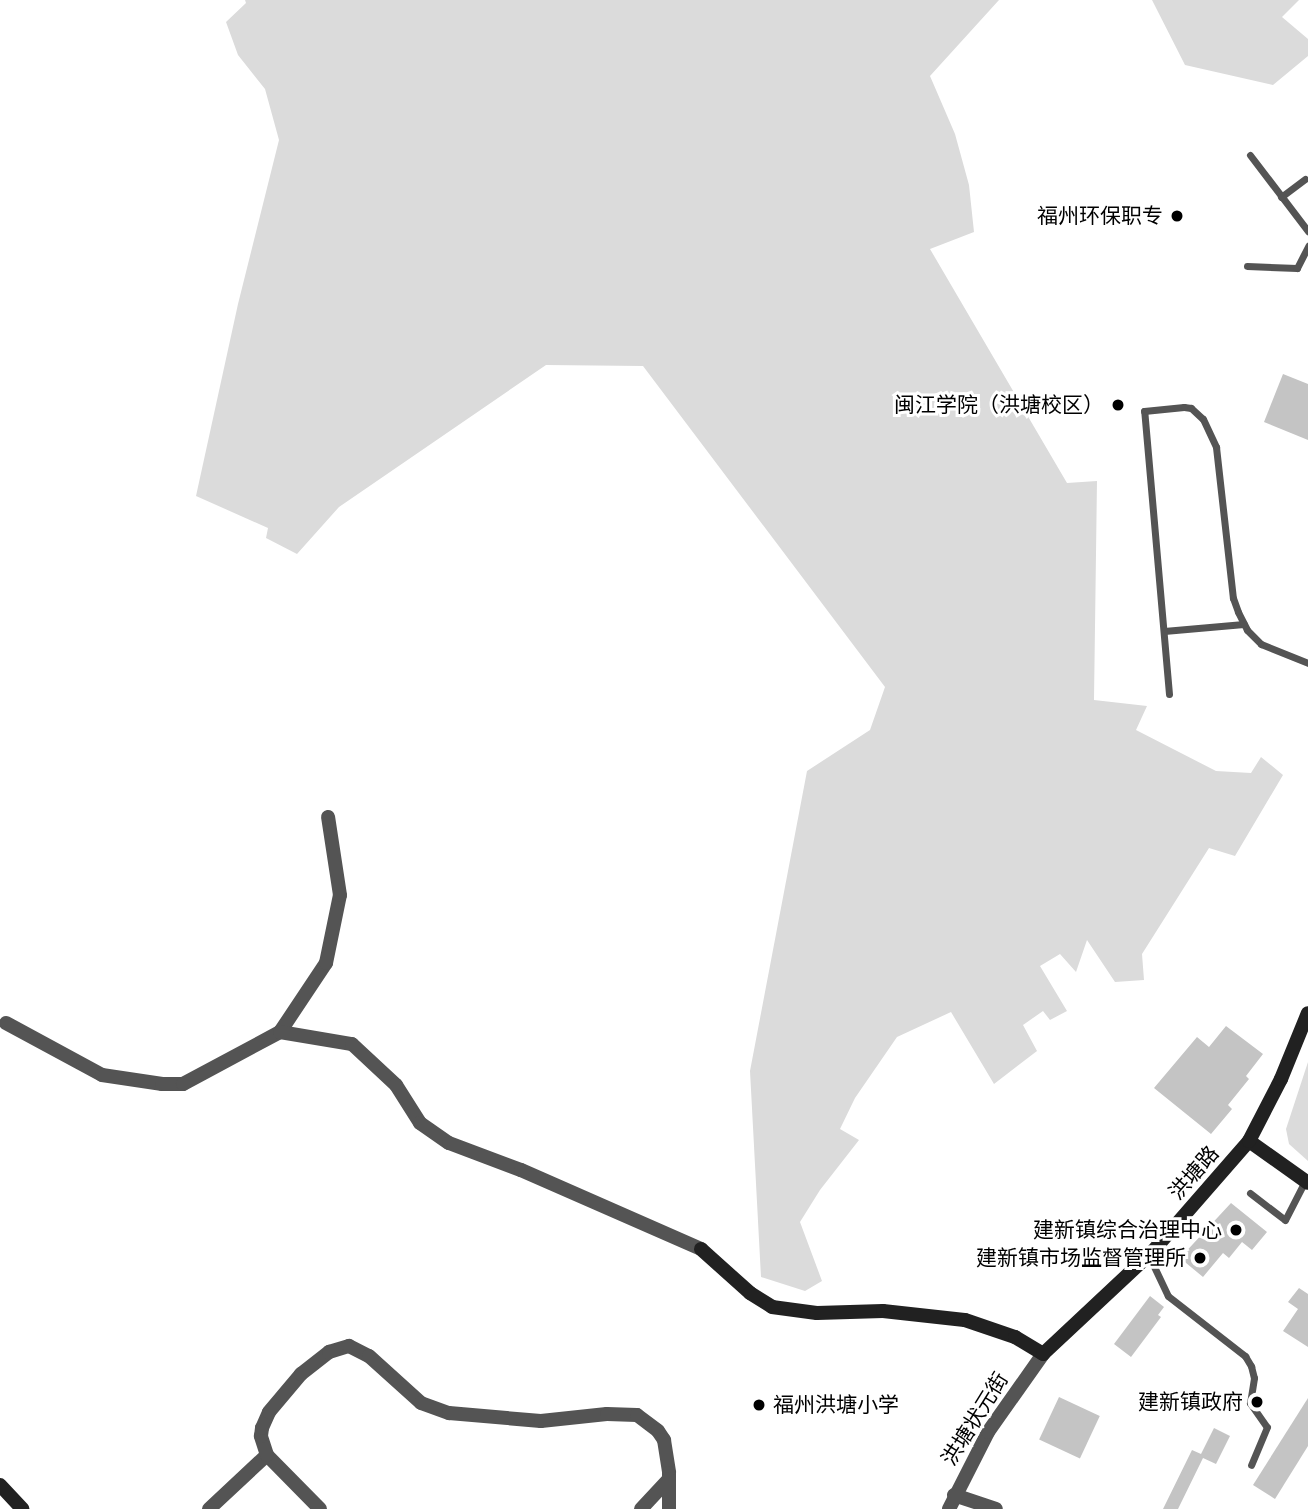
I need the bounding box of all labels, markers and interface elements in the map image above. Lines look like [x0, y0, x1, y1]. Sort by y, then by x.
place label: 福州环保职专 [1037, 203, 1163, 229]
marker: 福州环保职专 [1169, 208, 1185, 224]
place label: 闽江学院（洪塘校区） [894, 392, 1104, 418]
marker: 闽江学院（洪塘校区） [1110, 397, 1126, 413]
street label: 洪塘路 [1164, 1141, 1224, 1205]
place label: 建新镇综合治理中心 [1033, 1217, 1222, 1243]
marker: 建新镇综合治理中心 [1228, 1222, 1244, 1238]
place label: 建新镇市场监督管理所 [976, 1245, 1186, 1271]
marker: 建新镇市场监督管理所 [1192, 1250, 1208, 1266]
street label: 洪塘状元街 [936, 1368, 1014, 1470]
place label: 建新镇政府 [1138, 1389, 1243, 1415]
place label: 福州洪塘小学 [773, 1392, 899, 1418]
marker: 建新镇政府 [1249, 1394, 1265, 1410]
marker: 福州洪塘小学 [751, 1397, 767, 1413]

